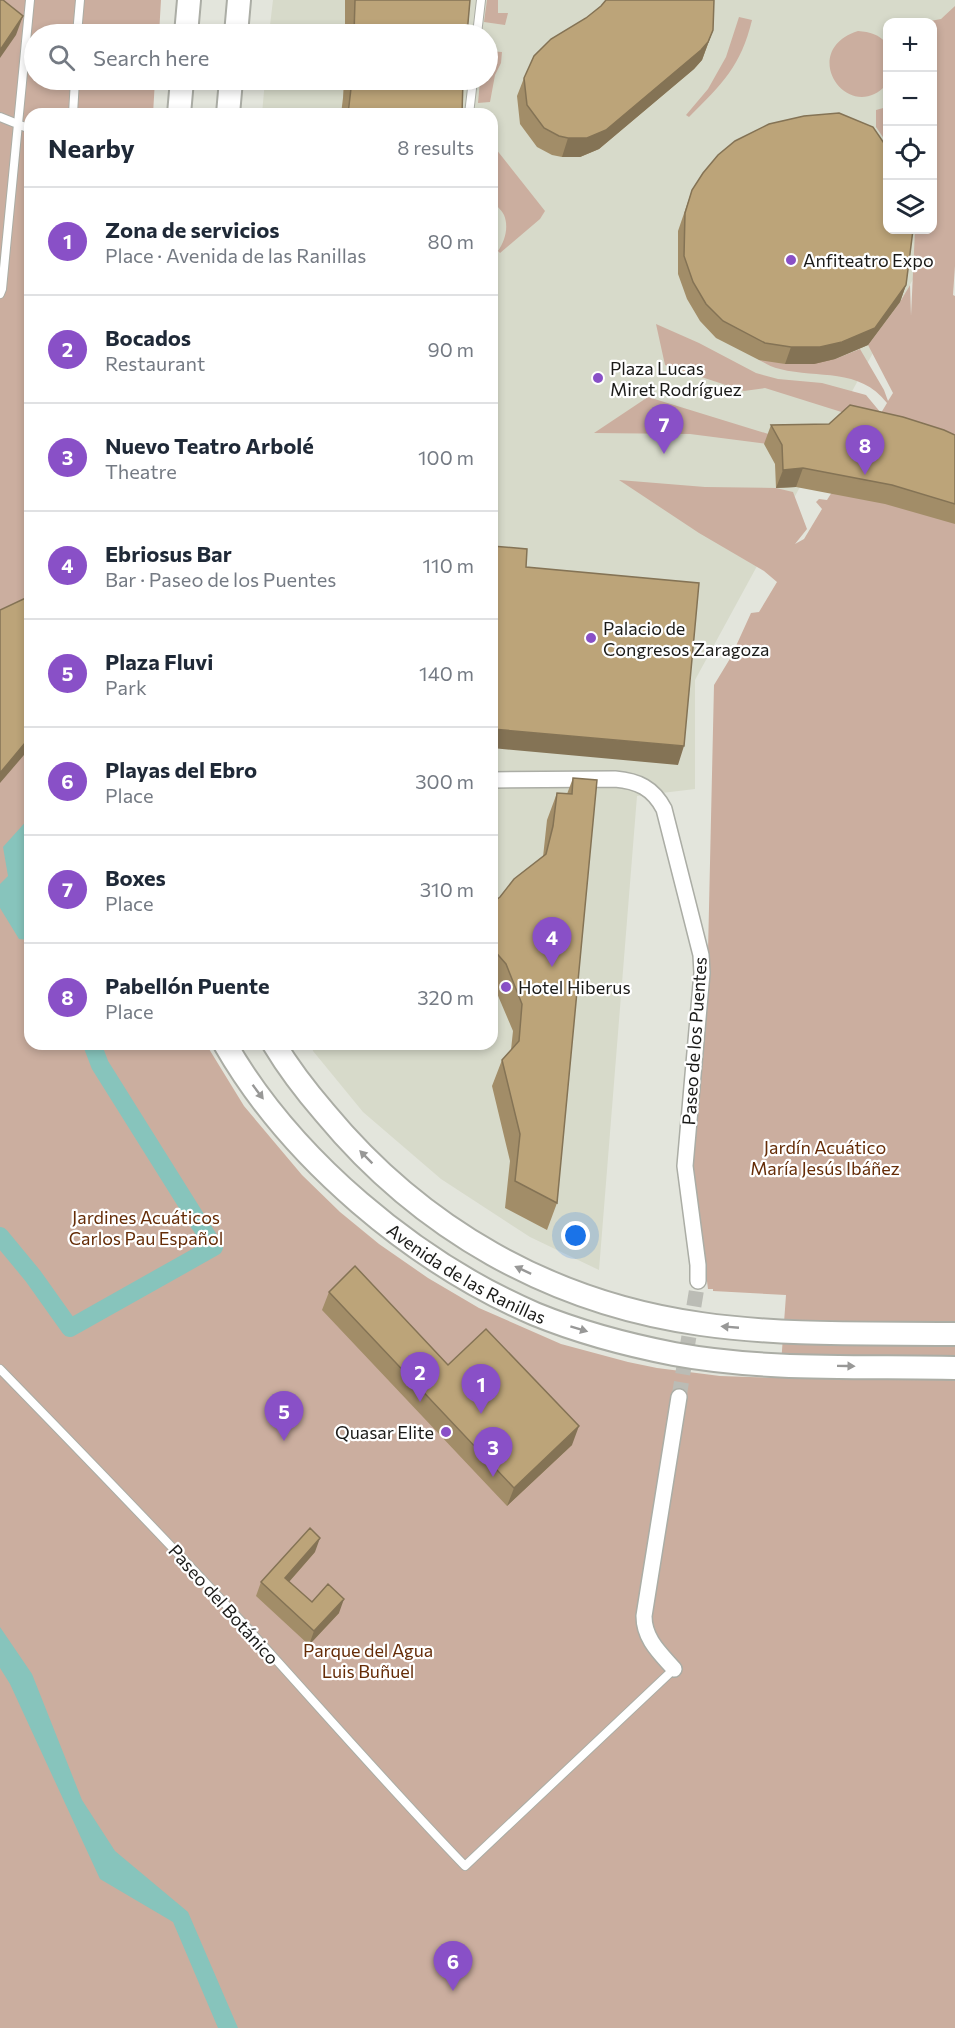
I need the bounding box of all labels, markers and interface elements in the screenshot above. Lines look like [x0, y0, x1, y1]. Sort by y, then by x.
map controls [883, 18, 937, 234]
button: + [883, 18, 937, 72]
search box [24, 24, 498, 90]
icon: search [45, 41, 78, 74]
text: Search here [93, 44, 209, 71]
button: − [883, 72, 937, 126]
button: locate [883, 126, 937, 180]
text: Nearby [48, 132, 135, 163]
text: 8 results [397, 135, 474, 159]
button: layers [883, 180, 937, 234]
text: Zona de servicios [105, 216, 279, 243]
text: 1 [63, 229, 72, 253]
text: 80 m [428, 229, 474, 253]
text: Place · Avenida de las Ranillas [105, 243, 366, 267]
place label: Anfiteatro Expo [803, 249, 934, 271]
marker: Anfiteatro Expo [784, 253, 798, 267]
text: Bocados [105, 324, 191, 351]
text: 2 [62, 337, 73, 361]
text: 90 m [428, 337, 474, 361]
text: Restaurant [105, 351, 205, 375]
place label: Plaza Lucas Miret Rodríguez [610, 357, 742, 400]
marker: Plaza Lucas Miret Rodríguez [591, 371, 605, 385]
pin: 7 [644, 404, 684, 454]
pin: 8 [846, 426, 884, 475]
text: Nuevo Teatro Arbolé [105, 432, 314, 459]
text: 3 [62, 445, 73, 469]
text: 100 m [418, 445, 474, 469]
text: Theatre [105, 459, 177, 483]
text: Ebriosus Bar [105, 540, 232, 567]
text: 4 [61, 553, 74, 577]
text: 110 m [423, 553, 474, 577]
text: Bar · Paseo de los Puentes [105, 567, 336, 591]
place label: Palacio de Congresos Zaragoza [603, 617, 770, 660]
marker: Palacio de Congresos Zaragoza [584, 631, 598, 645]
text: Plaza Fluvi [105, 648, 213, 675]
text: 5 [62, 661, 73, 685]
text: 140 m [419, 661, 474, 685]
text: Park [105, 675, 147, 699]
text: Playas del Ebro [105, 756, 257, 783]
text: 6 [61, 769, 74, 793]
text: 300 m [415, 769, 474, 793]
text: Place [105, 783, 154, 807]
text: Boxes [105, 864, 166, 891]
text: 7 [62, 877, 73, 901]
text: 310 m [420, 877, 474, 901]
text: Place [105, 891, 154, 915]
pin: 4 [532, 918, 572, 967]
street label: Paseo de los Puentes [677, 956, 711, 1126]
text: Pabellón Puente [105, 972, 269, 999]
place label: Hotel Hiberus [518, 976, 631, 998]
marker: Hotel Hiberus [499, 980, 513, 994]
text: 8 [61, 985, 74, 1009]
text: 320 m [417, 985, 474, 1009]
text: Place [105, 999, 154, 1023]
one-way arrow [252, 1084, 264, 1100]
park label: Jardín Acuático María Jesús Ibáñez [750, 1136, 900, 1179]
one-way arrow [359, 1151, 373, 1165]
park label: Jardines Acuáticos Carlos Pau Español [69, 1206, 223, 1249]
street label: Avenida de las Ranillas [383, 1218, 549, 1328]
your location [561, 1221, 590, 1250]
one-way arrow [515, 1266, 532, 1275]
one-way arrow [721, 1322, 740, 1332]
one-way arrow [570, 1325, 588, 1334]
pin: 2 [400, 1352, 440, 1402]
one-way arrow [836, 1361, 855, 1371]
pin: 1 [462, 1364, 500, 1414]
pin: 5 [264, 1392, 304, 1441]
place label: Quasar Elite [335, 1421, 434, 1443]
marker: Quasar Elite [439, 1425, 453, 1439]
pin: 3 [474, 1428, 512, 1477]
street label: Paseo del Botánico [164, 1539, 284, 1669]
park label: Parque del Agua Luis Buñuel [303, 1639, 433, 1682]
pin: 6 [434, 1942, 472, 1991]

